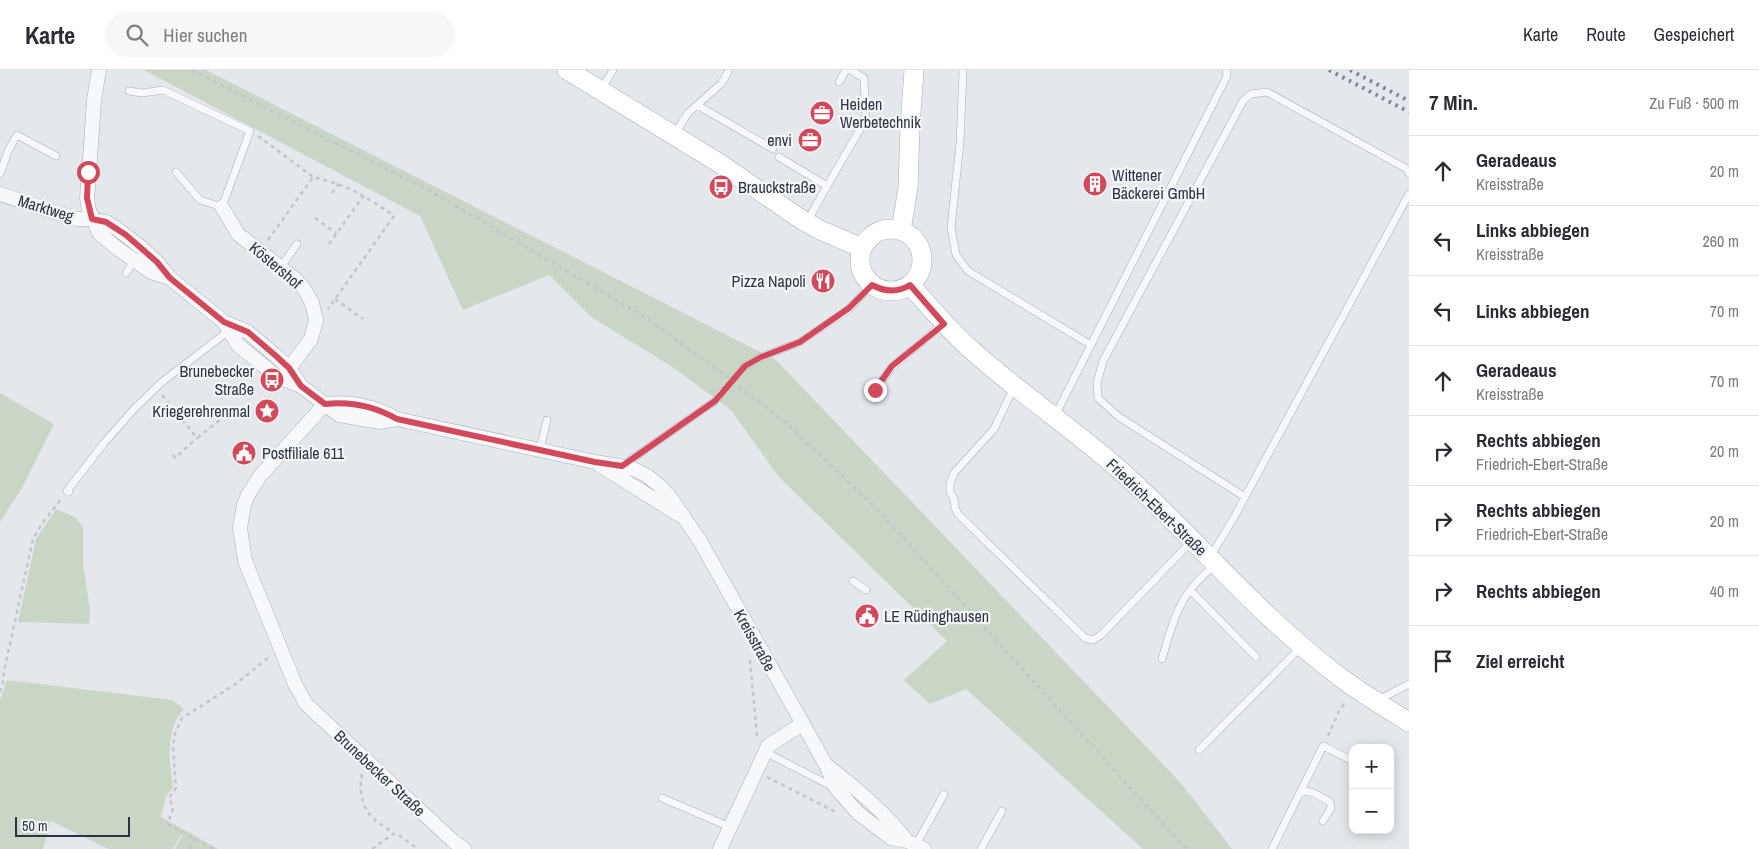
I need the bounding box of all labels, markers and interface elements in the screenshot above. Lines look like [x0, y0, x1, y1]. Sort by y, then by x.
search box [105, 12, 455, 57]
text: Karte [25, 19, 75, 51]
icon: search [123, 21, 151, 49]
text: Hier suchen [163, 22, 247, 48]
text: Karte [1523, 22, 1558, 47]
text: Route [1586, 22, 1626, 47]
text: Gespeichert [1654, 22, 1734, 47]
text: 7 Min. [1429, 88, 1478, 117]
text: Zu Fuß · 500 m [1649, 92, 1739, 114]
place label: Heiden Werbetechnik [840, 93, 921, 133]
office icon: Heiden Werbetechnik [809, 100, 835, 126]
office icon: envi [797, 127, 823, 153]
place label: envi [767, 129, 792, 151]
text: Geradeaus [1476, 147, 1557, 173]
icon: ahead [1429, 157, 1457, 185]
text: 20 m [1710, 160, 1739, 182]
route start [77, 161, 100, 184]
place label: Wittener Bäckerei GmbH [1112, 164, 1205, 204]
building icon: Wittener Bäckerei GmbH [1082, 171, 1108, 197]
text: Kreisstraße [1476, 173, 1544, 195]
bus stop icon: Brauckstraße [708, 174, 734, 200]
place label: Brauckstraße [738, 176, 816, 198]
street label: Marktweg [16, 189, 77, 227]
text: Links abbiegen [1476, 217, 1589, 243]
icon: left [1429, 227, 1457, 255]
text: 260 m [1703, 230, 1739, 252]
street label: Köstershof [245, 236, 307, 294]
text: Kreisstraße [1476, 243, 1544, 265]
restaurant icon: Pizza Napoli [810, 268, 836, 294]
place label: Pizza Napoli [732, 270, 806, 292]
icon: left [1429, 297, 1457, 325]
text: Links abbiegen [1476, 298, 1589, 324]
text: 70 m [1710, 300, 1739, 322]
text: Geradeaus [1476, 357, 1557, 383]
place label: Brunebecker Straße [180, 360, 255, 400]
bus stop icon: Brunebecker Straße [259, 367, 285, 393]
icon: ahead [1429, 367, 1457, 395]
text: 70 m [1710, 370, 1739, 392]
route end [864, 379, 887, 402]
text: Kreisstraße [1476, 383, 1544, 405]
place icon: Kriegerehrenmal [254, 398, 280, 424]
place label: Kriegerehrenmal [152, 400, 250, 422]
text: Rechts abbiegen [1476, 427, 1601, 453]
icon: right [1429, 437, 1457, 465]
public building icon: Postfiliale 611 [231, 440, 257, 466]
text: 20 m [1710, 440, 1739, 462]
place label: Postfiliale 611 [262, 442, 345, 464]
street label: Friedrich-Ebert-Straße [1102, 453, 1212, 561]
text: Friedrich-Ebert-Straße [1476, 453, 1608, 475]
text: Rechts abbiegen [1476, 497, 1601, 523]
icon: right [1429, 507, 1457, 535]
text: 20 m [1710, 510, 1739, 532]
text: Friedrich-Ebert-Straße [1476, 523, 1608, 545]
icon: right [1429, 577, 1457, 605]
text: Rechts abbiegen [1476, 578, 1601, 604]
text: 40 m [1710, 580, 1739, 602]
public building icon: LE Rüdinghausen [854, 603, 880, 629]
street label: Kreisstraße [729, 605, 781, 675]
place label: LE Rüdinghausen [884, 605, 989, 627]
icon: arrive [1429, 647, 1457, 675]
text: Ziel erreicht [1476, 648, 1564, 674]
street label: Brunebecker Straße [330, 725, 430, 821]
map controls [1349, 744, 1394, 834]
button: + [1349, 744, 1394, 789]
button: − [1349, 789, 1394, 834]
scale bar [15, 814, 130, 837]
text: 50 m [22, 817, 48, 835]

